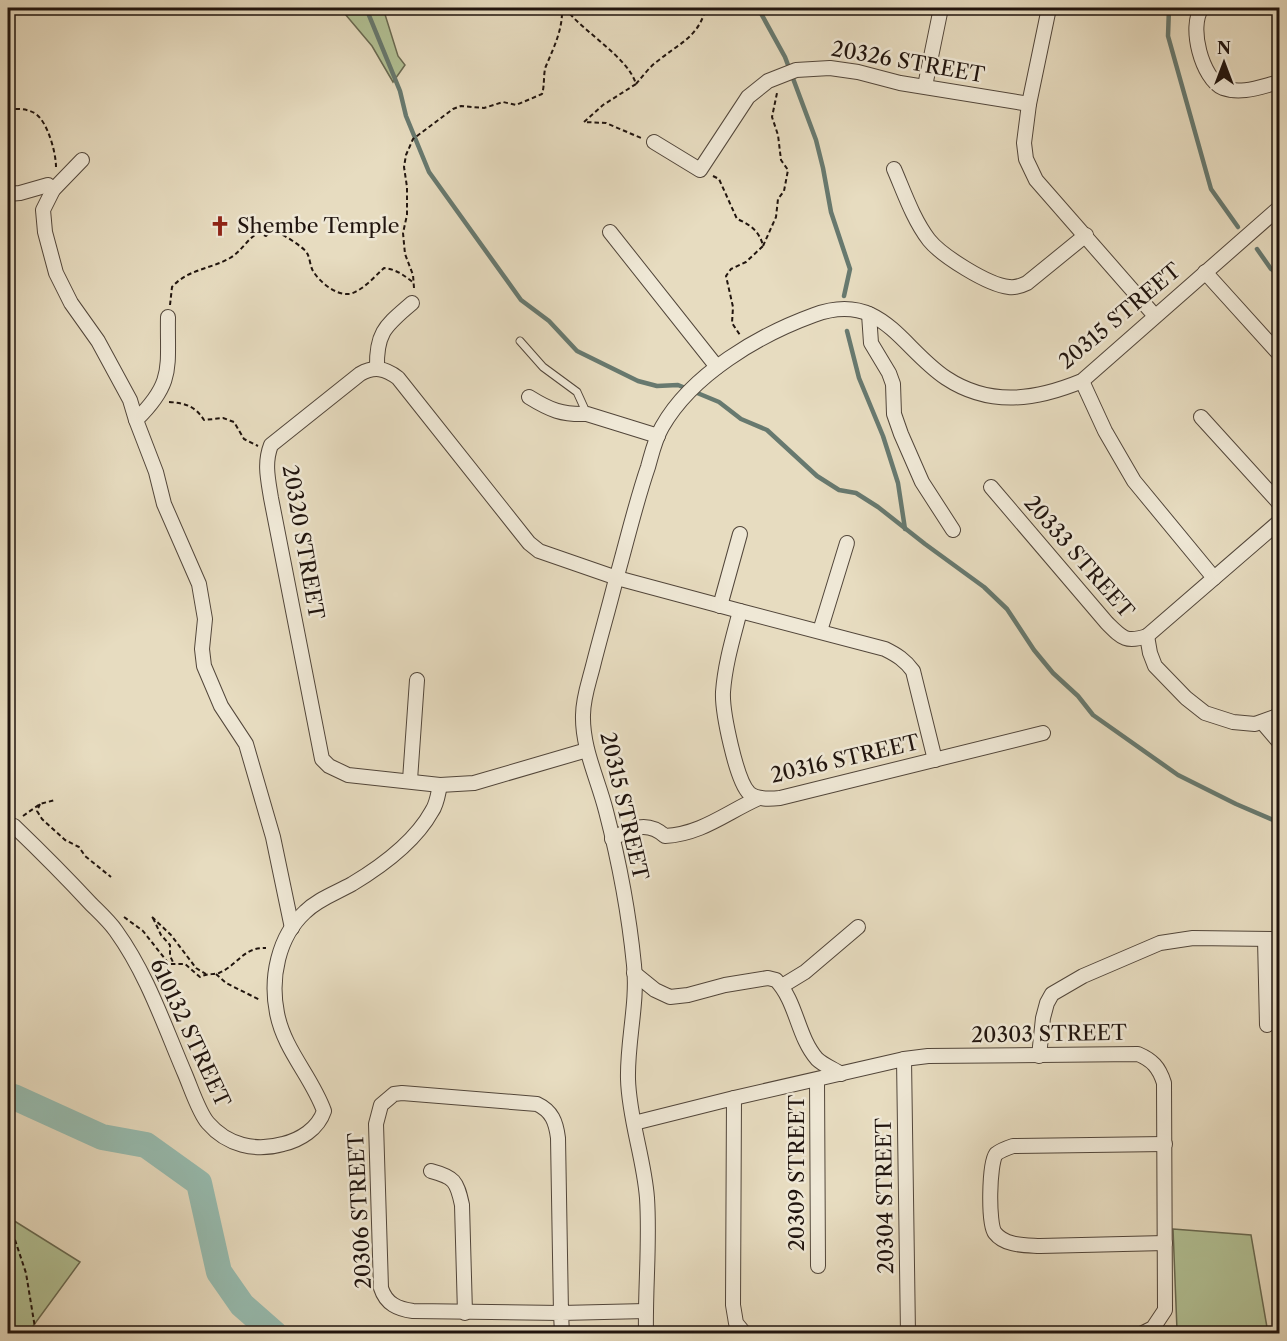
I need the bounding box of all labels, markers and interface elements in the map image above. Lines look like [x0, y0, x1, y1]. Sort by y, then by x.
north arrow [1194, 33, 1254, 93]
street label: 20326 STREET [829, 36, 987, 87]
text: N [1217, 38, 1231, 58]
place label: Shembe Temple [237, 213, 400, 238]
church icon: Shembe Temple [208, 214, 232, 238]
street label: 20315 STREET [1054, 257, 1186, 374]
street label: 20320 STREET [278, 463, 329, 621]
street label: 20333 STREET [1019, 490, 1140, 623]
street label: 20315 STREET [595, 729, 654, 883]
street label: 20316 STREET [768, 729, 922, 788]
street label: 610132 STREET [145, 955, 236, 1111]
street label: 20303 STREET [971, 1020, 1127, 1047]
street label: 20309 STREET [784, 1094, 809, 1251]
street label: 20304 STREET [871, 1117, 898, 1274]
street label: 20306 STREET [343, 1132, 376, 1290]

